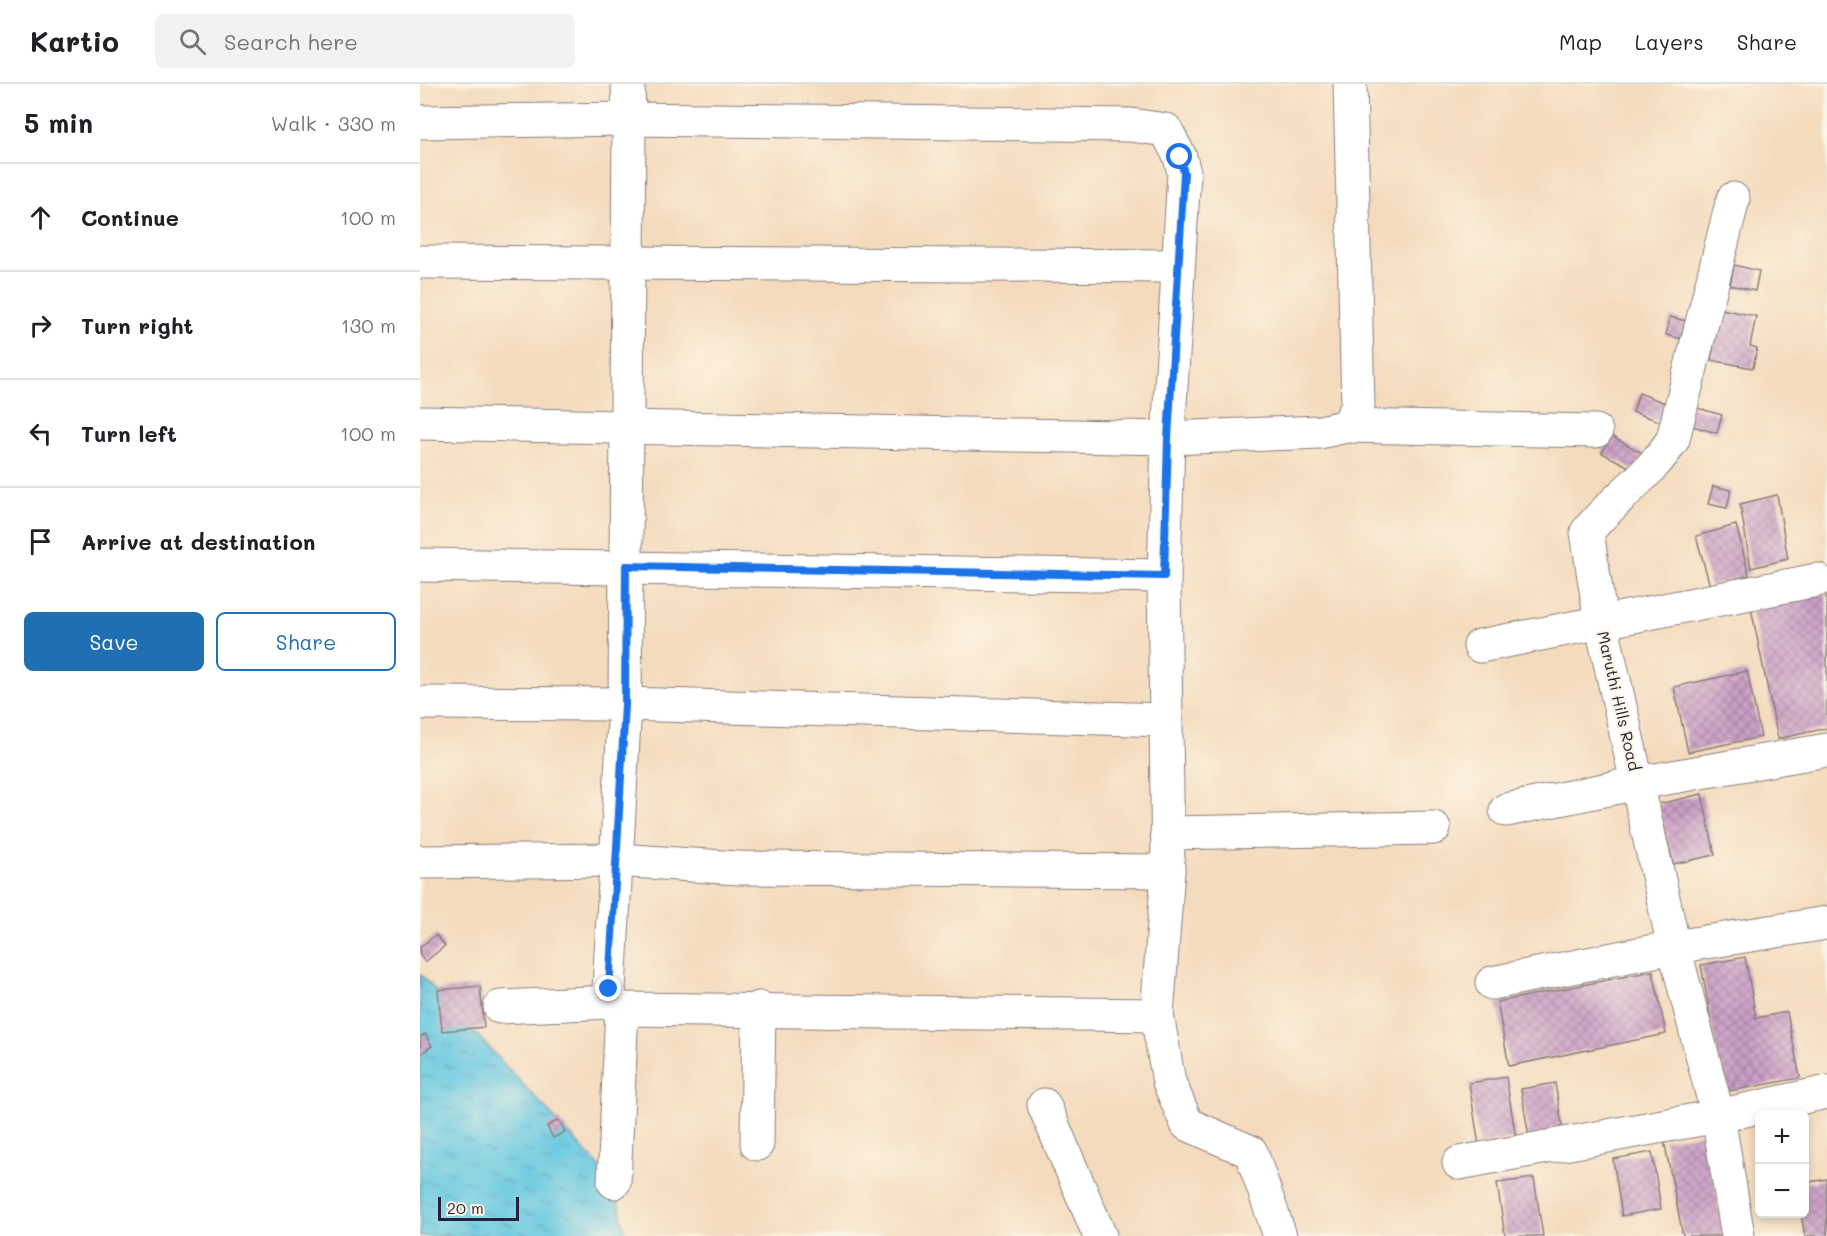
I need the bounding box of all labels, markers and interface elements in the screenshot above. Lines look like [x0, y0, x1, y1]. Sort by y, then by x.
search box [155, 14, 575, 68]
text: Kartio [30, 23, 119, 59]
icon: search [176, 25, 209, 58]
text: Search here [224, 27, 358, 56]
text: Map [1559, 28, 1602, 55]
text: Layers [1635, 28, 1704, 55]
text: Share [1737, 28, 1797, 55]
text: 5 min [24, 106, 93, 140]
text: Walk · 330 m [271, 110, 396, 136]
route start [1166, 143, 1192, 169]
icon: ahead [24, 201, 57, 234]
text: Continue [81, 203, 179, 232]
text: 100 m [340, 204, 396, 230]
icon: right [24, 309, 57, 342]
text: Turn right [81, 311, 193, 340]
text: 130 m [341, 312, 396, 338]
icon: left [24, 417, 57, 450]
text: Turn left [81, 419, 177, 448]
text: 100 m [340, 420, 396, 446]
icon: arrive [24, 525, 57, 558]
text: Arrive at destination [81, 527, 316, 556]
button: Save [24, 612, 204, 671]
button: Share [216, 612, 396, 671]
street label: Maruthi Hills Road [1593, 629, 1646, 773]
route end [595, 975, 621, 1001]
map controls [1755, 1110, 1809, 1218]
button: + [1755, 1110, 1809, 1164]
button: − [1755, 1164, 1809, 1218]
scale bar [438, 1194, 519, 1222]
text: 20 m [447, 1197, 484, 1218]

